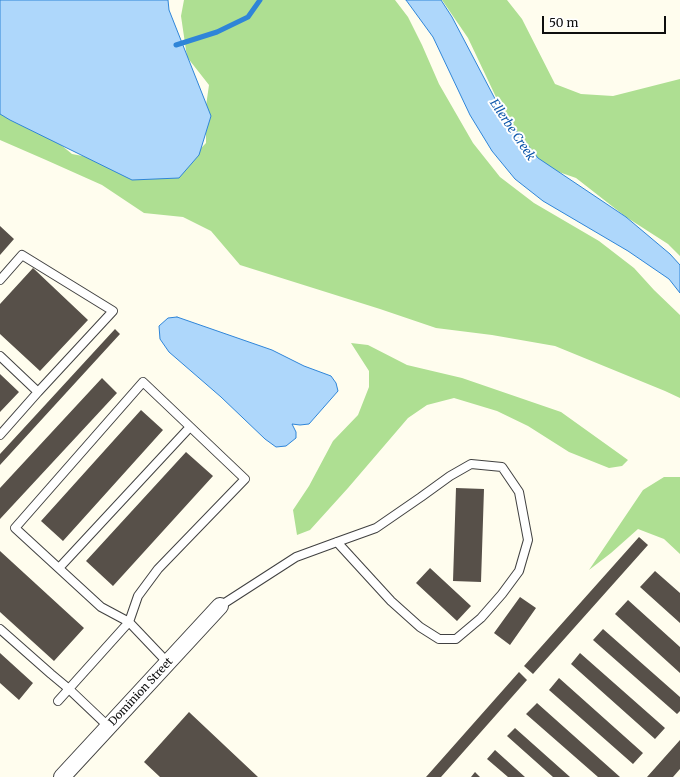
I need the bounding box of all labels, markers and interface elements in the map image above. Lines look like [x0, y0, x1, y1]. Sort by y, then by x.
scale bar [544, 8, 668, 34]
text: 50 m [549, 15, 578, 30]
water label: Ellerbe Creek [486, 97, 538, 163]
street label: Dominion Street [106, 655, 176, 729]

